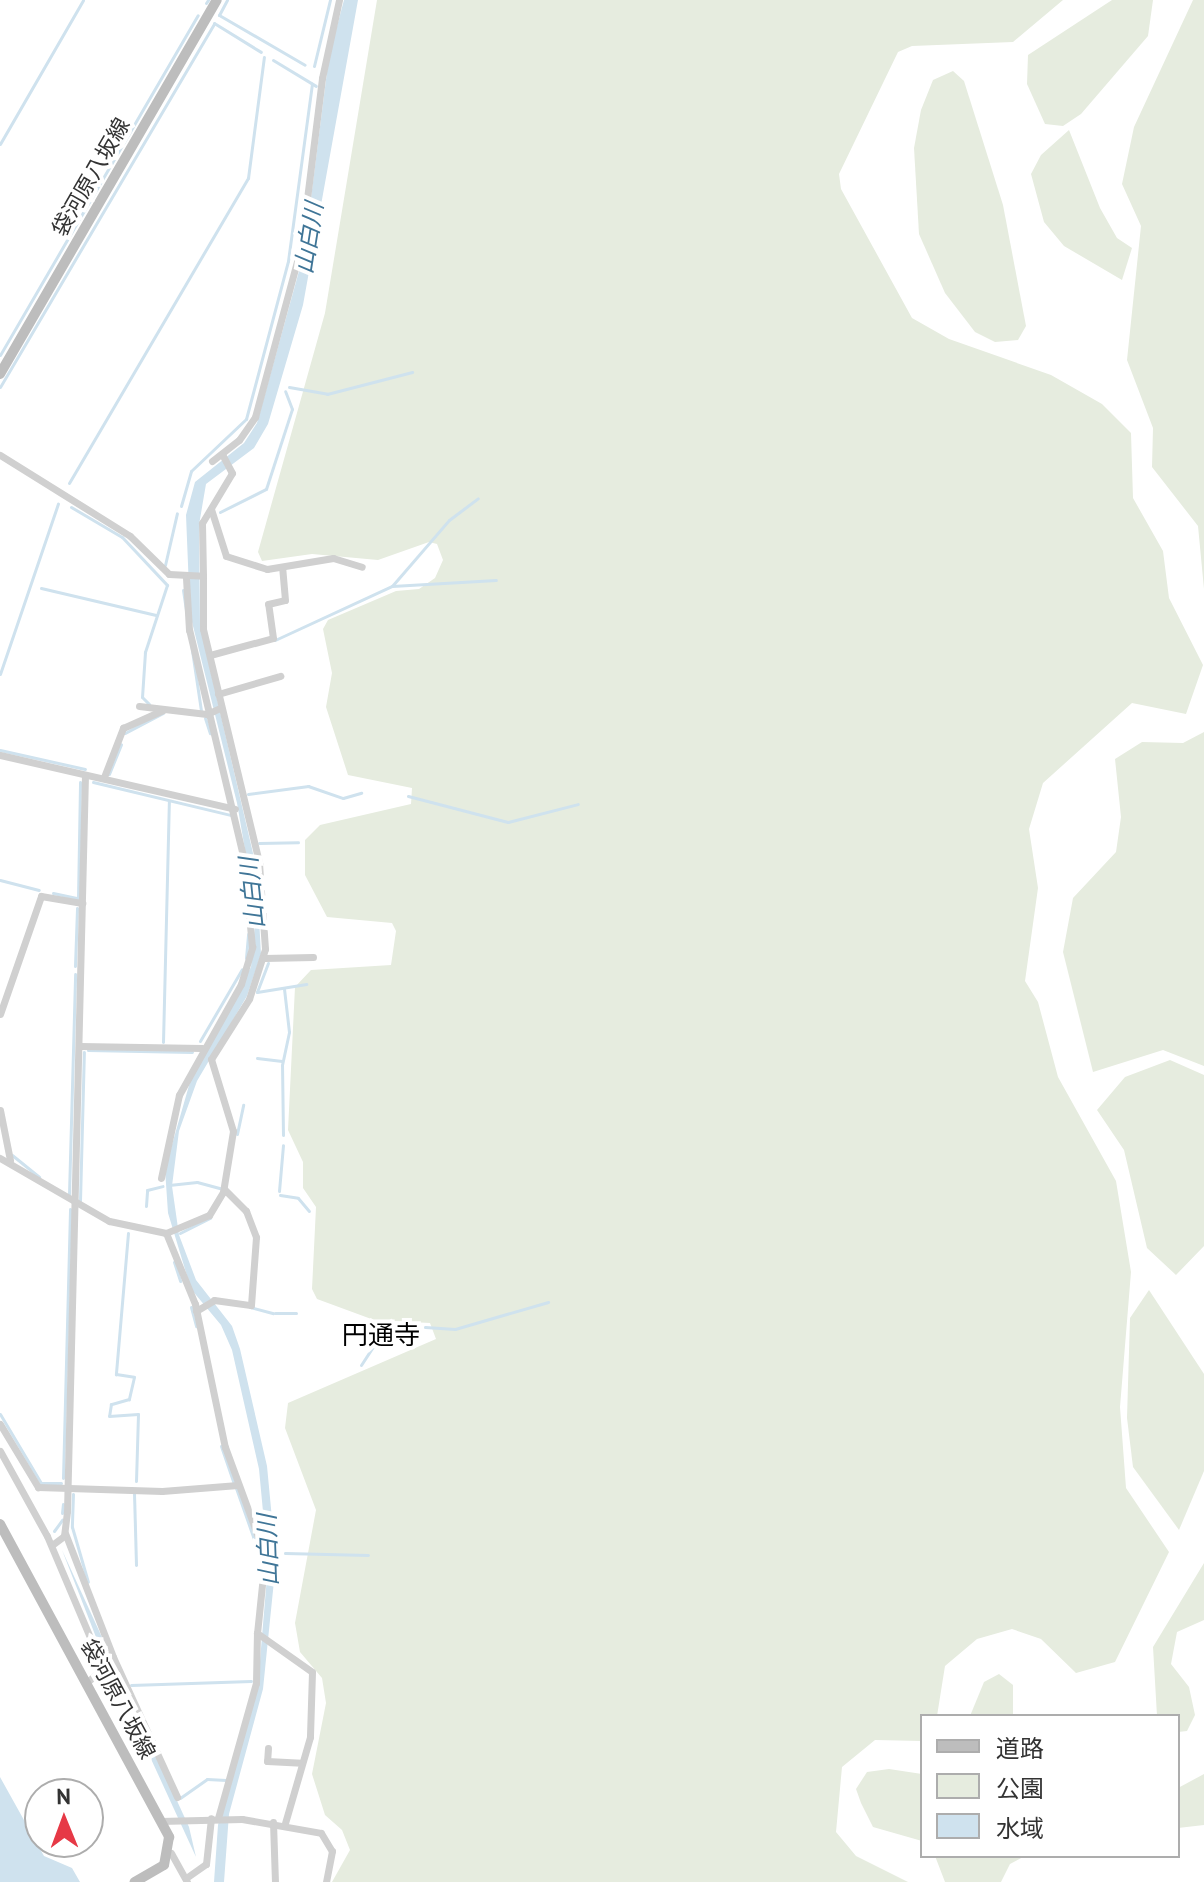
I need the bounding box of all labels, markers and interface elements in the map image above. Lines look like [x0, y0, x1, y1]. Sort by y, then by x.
street label: 袋河原八坂線 [47, 113, 135, 241]
water label: 山白川 [289, 200, 329, 276]
water label: 山白川 [234, 856, 270, 930]
district label: 円通寺 [342, 1319, 420, 1351]
water label: 山白川 [252, 1514, 284, 1586]
street label: 袋河原八坂線 [75, 1635, 161, 1763]
legend [920, 1714, 1180, 1858]
text: 道路 [996, 1733, 1044, 1764]
text: 公園 [996, 1773, 1044, 1804]
north arrow [24, 1778, 104, 1858]
text: N [56, 1782, 71, 1810]
text: 水域 [996, 1813, 1044, 1844]

